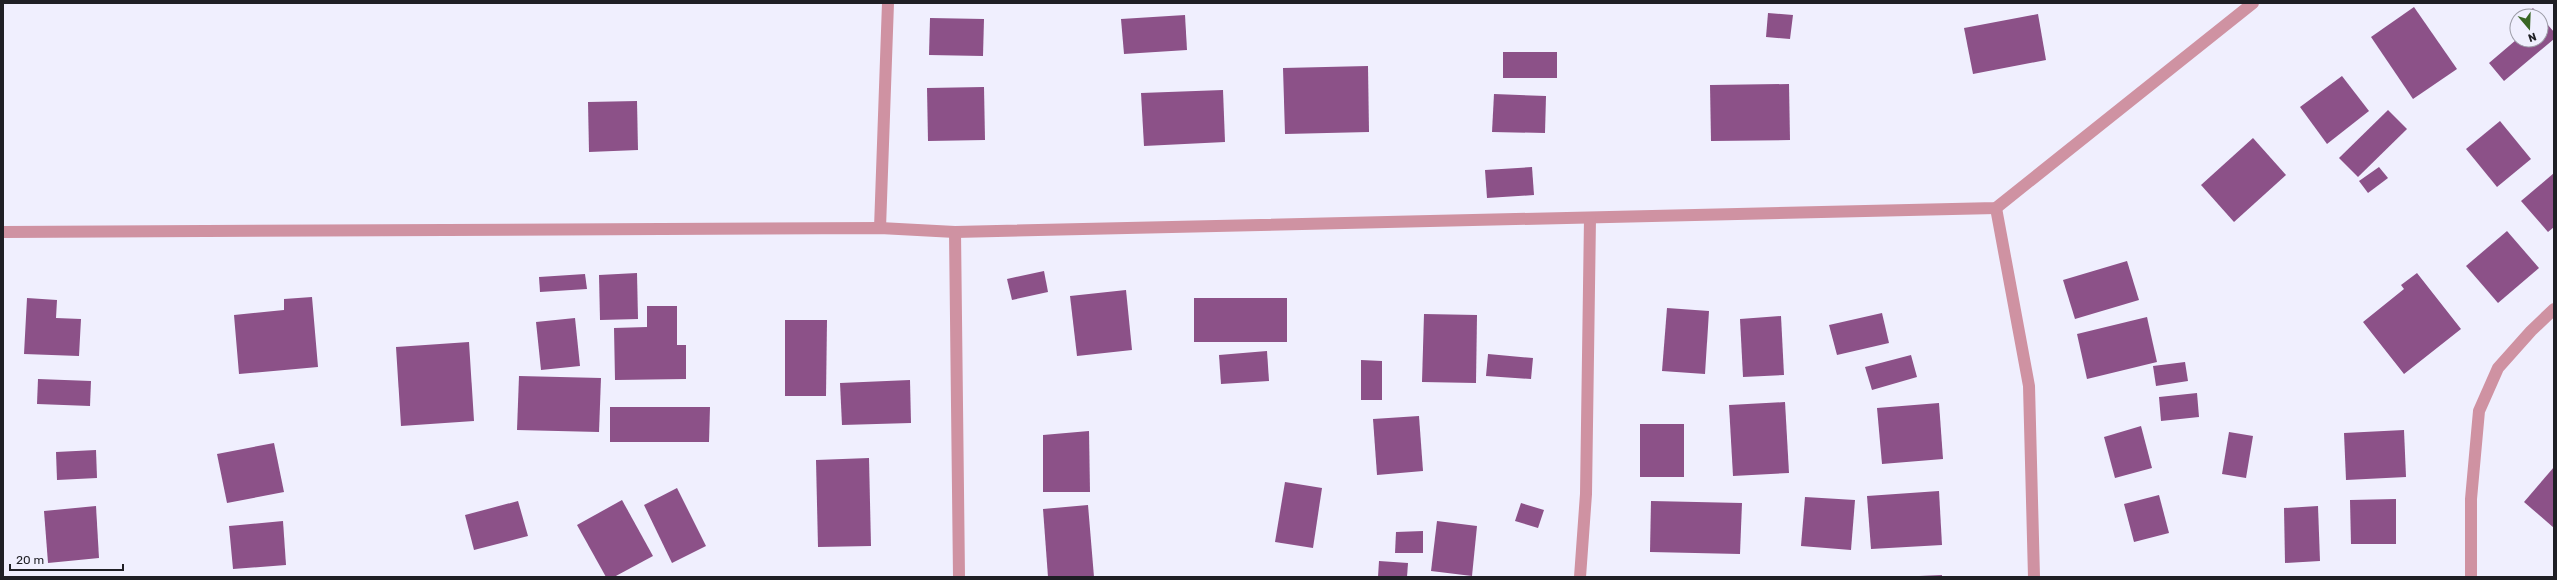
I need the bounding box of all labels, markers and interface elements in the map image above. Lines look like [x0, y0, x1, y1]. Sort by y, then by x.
north arrow [2509, 8, 2549, 48]
text: N [2526, 30, 2538, 44]
scale bar [10, 546, 123, 572]
text: 20 m [16, 553, 44, 567]

